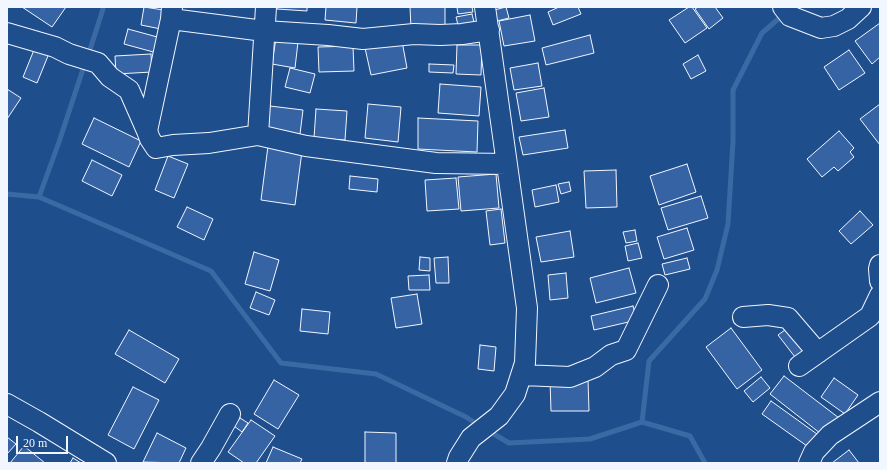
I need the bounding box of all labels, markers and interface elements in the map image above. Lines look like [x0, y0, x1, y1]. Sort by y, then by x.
scale bar [18, 428, 70, 454]
text: 20 m [23, 436, 47, 450]

